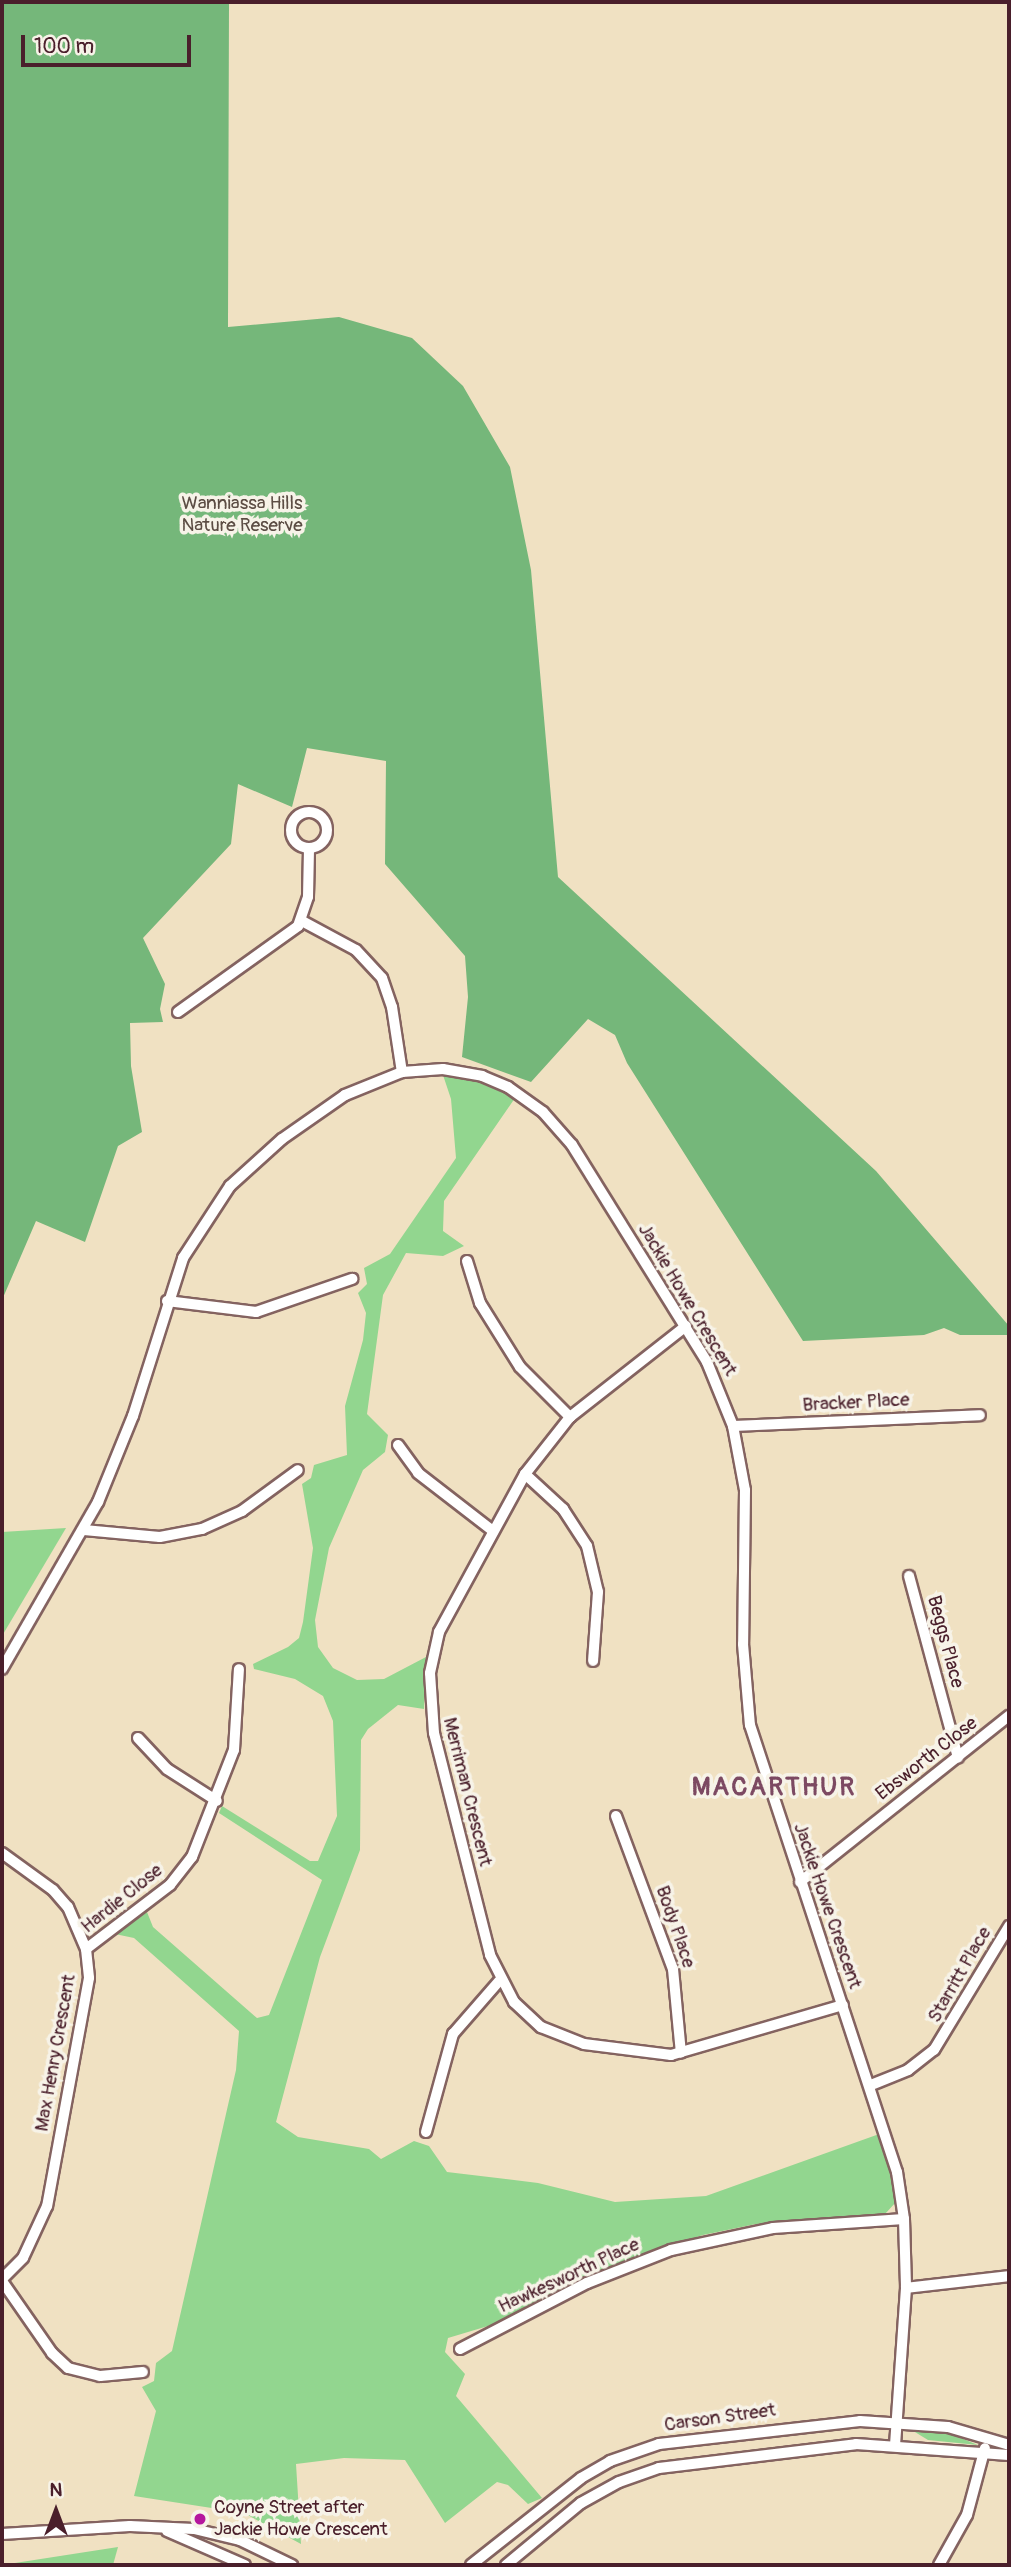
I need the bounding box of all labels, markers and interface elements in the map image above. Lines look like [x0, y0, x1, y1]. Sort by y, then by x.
scale bar [24, 21, 194, 65]
text: 100 m [34, 33, 94, 60]
park label: Wanniassa Hills Nature Reserve [181, 493, 303, 537]
street label: Jackie Howe Crescent [633, 1220, 741, 1380]
street label: Bracker Place [802, 1389, 910, 1417]
street label: Beggs Place [922, 1593, 968, 1691]
street label: Ebsworth Close [872, 1712, 982, 1806]
street label: Merriman Crescent [438, 1715, 496, 1869]
district label: MACARTHUR [693, 1772, 855, 1804]
street label: Jackie Howe Crescent [788, 1820, 866, 1992]
street label: Hardie Close [77, 1859, 167, 1939]
street label: Body Place [650, 1883, 700, 1971]
street label: Starritt Place [923, 1923, 997, 2027]
street label: Max Henry Crescent [31, 1973, 81, 2133]
street label: Hawkesworth Place [495, 2233, 643, 2319]
street label: Carson Street [663, 2399, 777, 2437]
north arrow [21, 2476, 91, 2546]
text: N [50, 2478, 62, 2502]
place label: Coyne Street after Jackie Howe Crescent [214, 2497, 388, 2541]
marker: Coyne Street after Jackie Howe Crescent [192, 2511, 208, 2527]

